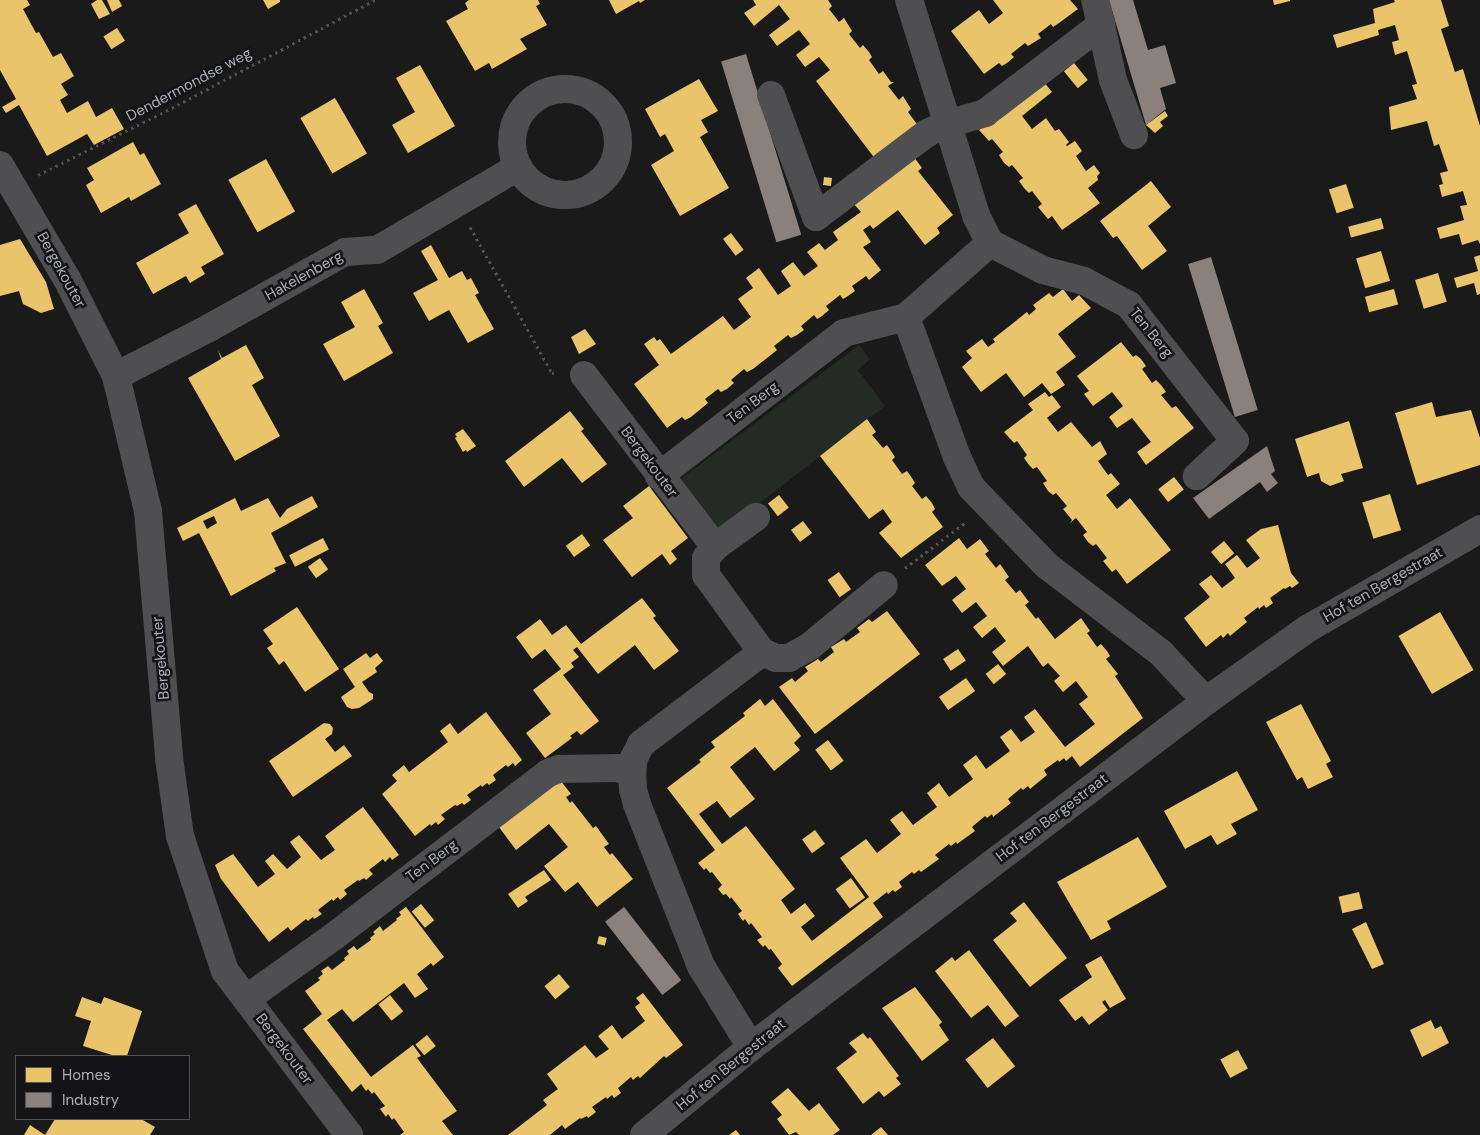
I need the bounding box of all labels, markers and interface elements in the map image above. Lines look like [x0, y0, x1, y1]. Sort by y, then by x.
street label: Dendermondse weg [123, 44, 255, 126]
street label: Bergekouter [33, 229, 89, 311]
street label: Hakelenberg [262, 247, 346, 305]
street label: Ten Berg [1125, 304, 1177, 362]
street label: Ten Berg [724, 378, 782, 428]
street label: Bergekouter [617, 423, 681, 501]
street label: Hof ten Bergestraat [1320, 543, 1446, 627]
street label: Bergekouter [148, 615, 174, 701]
street label: Hof ten Bergestraat [993, 770, 1111, 866]
street label: Ten Berg [403, 836, 461, 886]
street label: Bergekouter [252, 1010, 316, 1088]
street label: Hof ten Bergestraat [673, 1015, 789, 1115]
legend [15, 1055, 190, 1120]
text: Homes [62, 1065, 111, 1085]
text: Industry [62, 1090, 119, 1110]

